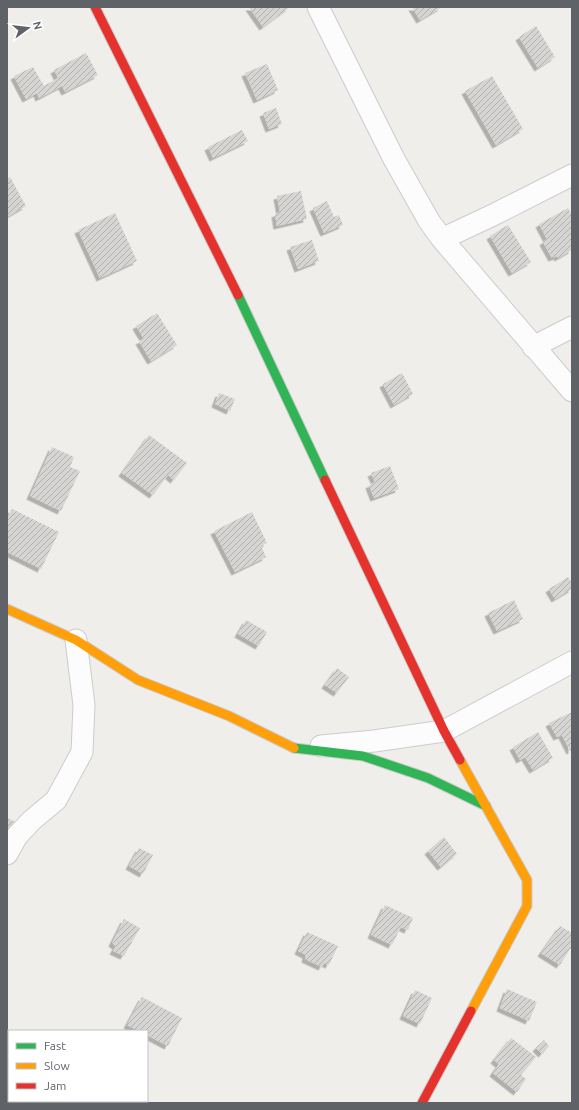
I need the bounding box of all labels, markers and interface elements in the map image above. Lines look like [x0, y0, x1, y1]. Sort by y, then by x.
north arrow [8, 8, 48, 48]
text: N [31, 20, 45, 31]
legend [8, 1030, 148, 1102]
text: Fast [44, 1039, 66, 1052]
text: Slow [44, 1059, 70, 1072]
text: Jam [44, 1079, 66, 1092]

